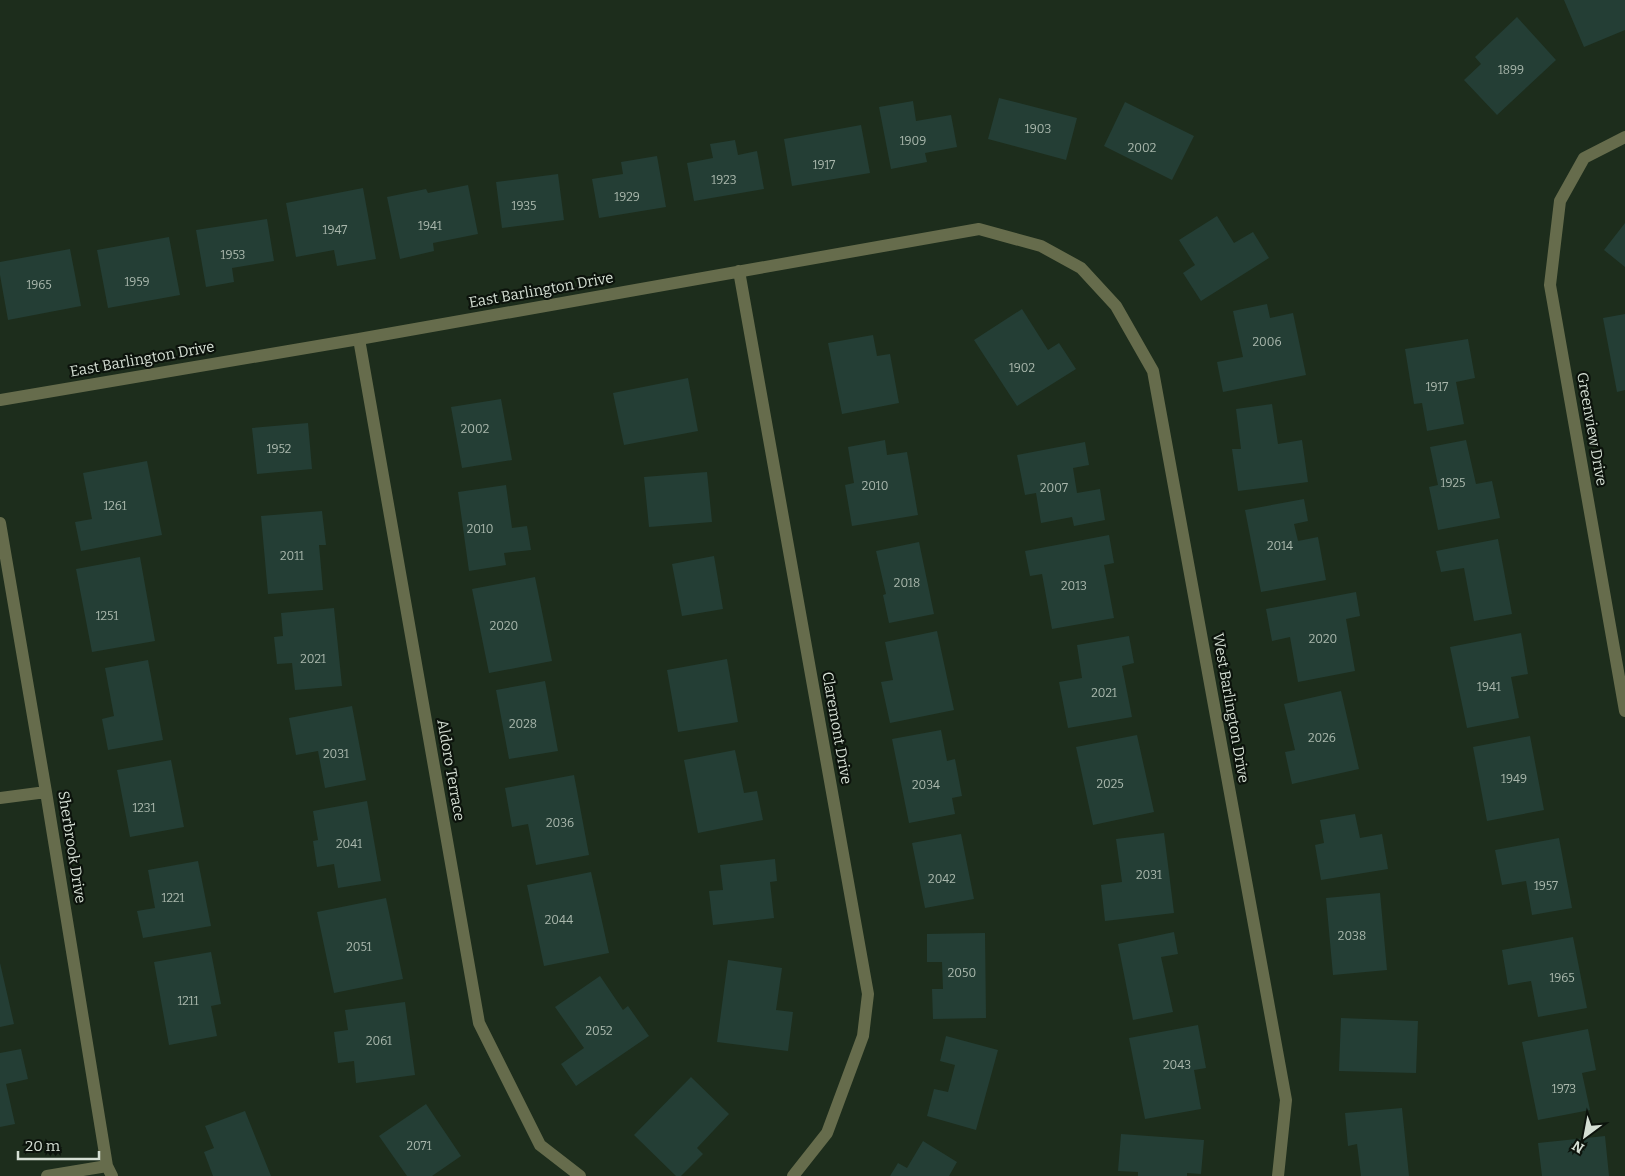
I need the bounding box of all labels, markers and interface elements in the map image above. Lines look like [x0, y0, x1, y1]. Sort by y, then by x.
house number: 1899 [1498, 63, 1524, 77]
house number: 1903 [1025, 122, 1051, 136]
house number: 1909 [900, 134, 926, 148]
house number: 2002 [1128, 141, 1156, 155]
house number: 1917 [813, 158, 835, 172]
house number: 1923 [711, 173, 737, 187]
house number: 1929 [614, 190, 640, 204]
house number: 1935 [512, 199, 536, 213]
house number: 1941 [418, 219, 442, 233]
house number: 1947 [323, 223, 347, 237]
house number: 1953 [221, 248, 246, 262]
street label: East Barlington Drive [467, 268, 615, 312]
house number: 1959 [124, 275, 150, 289]
house number: 1965 [26, 278, 52, 292]
house number: 2006 [1253, 335, 1281, 349]
street label: East Barlington Drive [68, 337, 216, 381]
house number: 1902 [1009, 361, 1035, 375]
street label: Greenview Drive [1573, 371, 1611, 487]
house number: 1917 [1426, 380, 1448, 394]
house number: 2002 [461, 422, 489, 436]
house number: 1952 [267, 442, 291, 456]
house number: 1925 [1441, 476, 1465, 490]
house number: 2010 [862, 479, 888, 493]
house number: 2007 [1040, 481, 1068, 495]
house number: 1261 [103, 499, 127, 513]
house number: 2010 [467, 522, 493, 536]
house number: 2014 [1267, 539, 1293, 553]
house number: 2011 [280, 549, 304, 563]
house number: 2018 [894, 576, 920, 590]
house number: 2013 [1061, 579, 1087, 593]
house number: 1251 [96, 609, 118, 623]
house number: 2020 [490, 619, 518, 633]
street label: West Barlington Drive [1209, 632, 1253, 784]
house number: 2020 [1309, 632, 1337, 646]
house number: 2021 [300, 652, 326, 666]
street label: Claremont Drive [818, 670, 856, 786]
house number: 1941 [1477, 680, 1501, 694]
house number: 2021 [1091, 686, 1117, 700]
house number: 2028 [509, 717, 537, 731]
street label: Aldoro Terrace [433, 718, 469, 822]
house number: 2026 [1308, 731, 1336, 745]
house number: 2031 [323, 747, 349, 761]
house number: 1949 [1501, 772, 1527, 786]
house number: 2025 [1096, 777, 1124, 791]
house number: 2034 [912, 778, 940, 792]
street label: Sherbrook Drive [54, 789, 90, 905]
house number: 1231 [132, 801, 156, 815]
house number: 2036 [546, 816, 574, 830]
house number: 2041 [336, 837, 362, 851]
house number: 2031 [1136, 868, 1162, 882]
house number: 2042 [928, 872, 956, 886]
house number: 1957 [1534, 879, 1558, 893]
house number: 1221 [162, 891, 185, 905]
house number: 2044 [545, 913, 573, 927]
house number: 2038 [1338, 929, 1366, 943]
house number: 2051 [346, 940, 372, 954]
house number: 2050 [948, 966, 976, 980]
house number: 1965 [1549, 971, 1575, 985]
house number: 1211 [177, 994, 199, 1008]
house number: 2052 [586, 1024, 612, 1038]
house number: 2061 [366, 1034, 392, 1048]
house number: 2043 [1163, 1058, 1191, 1072]
house number: 1973 [1552, 1082, 1576, 1096]
north arrow [1560, 1111, 1610, 1161]
scale bar [18, 1128, 99, 1160]
text: N [1569, 1136, 1587, 1157]
text: 20 m [25, 1137, 61, 1155]
house number: 2071 [406, 1139, 432, 1153]

